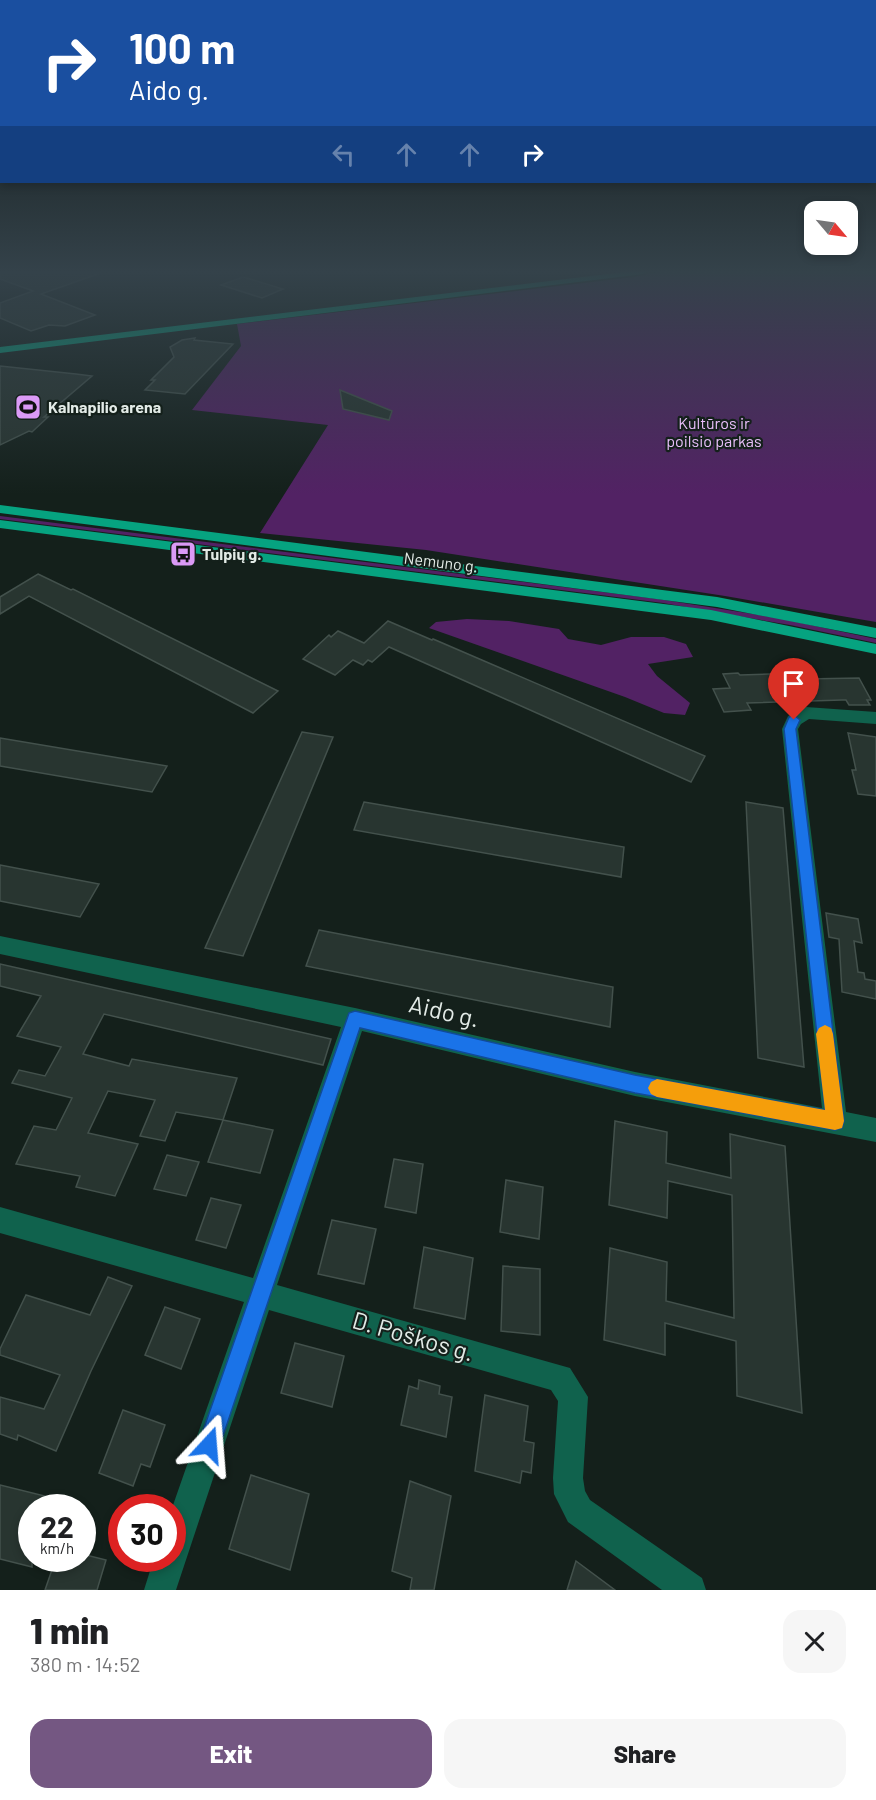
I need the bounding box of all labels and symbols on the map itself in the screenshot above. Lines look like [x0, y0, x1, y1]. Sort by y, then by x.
north arrow [804, 201, 858, 255]
sports icon: Kalnapilio arena [13, 392, 43, 422]
place label: Kalnapilio arena [48, 397, 161, 416]
park label: Kultūros ir poilsio parkas [666, 413, 762, 450]
bus stop icon: Tulpių g. [168, 539, 198, 569]
place label: Tulpių g. [202, 544, 262, 563]
street label: Nemuno g. [403, 548, 479, 575]
pin [768, 658, 819, 720]
street label: Aido g. [406, 988, 482, 1033]
street label: D. Poškos g. [349, 1304, 477, 1367]
position arrow [177, 1413, 241, 1477]
speed limit sign: 30 [108, 1494, 186, 1572]

